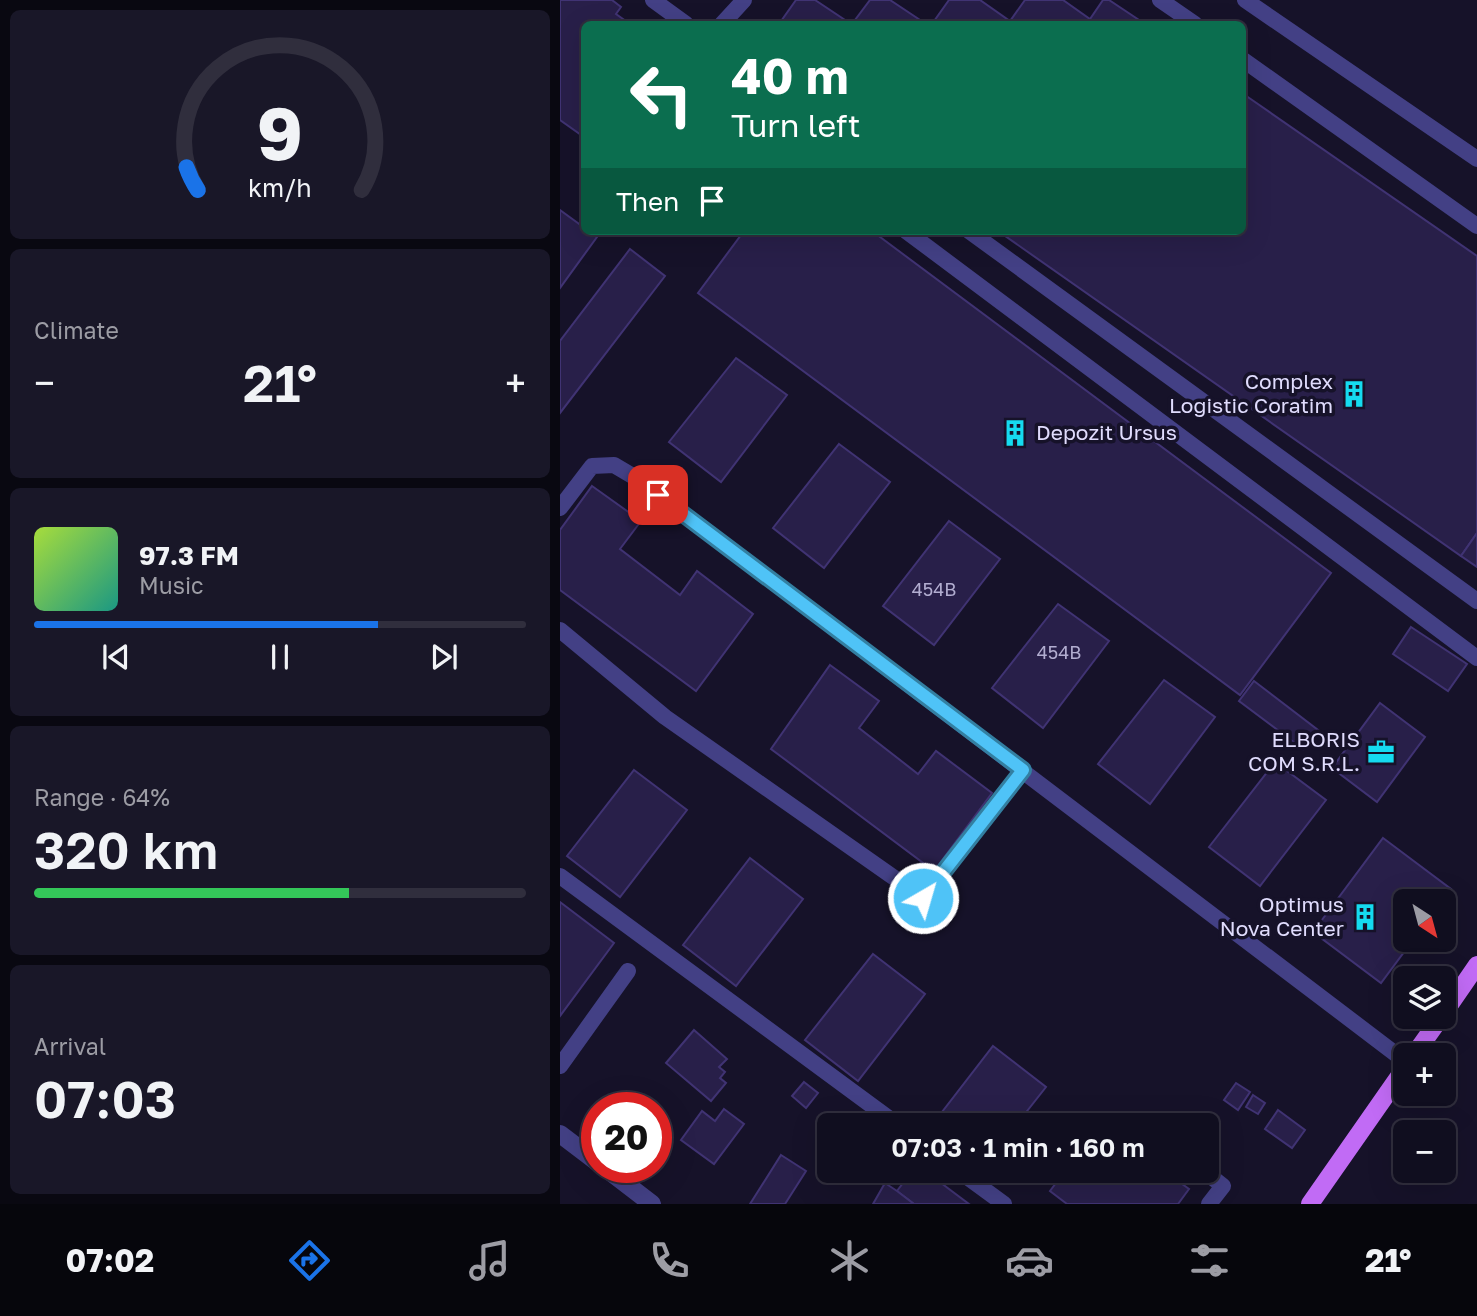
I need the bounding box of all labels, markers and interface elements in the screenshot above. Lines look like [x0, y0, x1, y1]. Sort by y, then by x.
text: 40 m [731, 46, 849, 105]
icon: left [616, 49, 707, 140]
text: 9 [257, 90, 303, 177]
text: Turn left [731, 106, 860, 144]
text: km/h [248, 172, 312, 203]
icon: arrive [693, 182, 731, 220]
text: Then [616, 186, 679, 217]
text: Climate [34, 316, 119, 344]
text: 21° [243, 351, 317, 413]
text: − [34, 360, 55, 405]
text: + [505, 360, 526, 405]
place label: Complex Logistic Coratim [1169, 368, 1333, 418]
building icon: Complex Logistic Coratim [1339, 379, 1369, 409]
building icon: Depozit Ursus [1000, 418, 1030, 448]
place label: Depozit Ursus [1036, 419, 1177, 445]
pin [628, 465, 688, 525]
icon: arrive [639, 476, 677, 514]
text: 97.3 FM [139, 540, 239, 571]
text: Music [139, 571, 204, 599]
house number: 454B [912, 578, 956, 600]
icon: previous [97, 638, 135, 676]
icon: pause [261, 638, 299, 676]
icon: next [425, 638, 463, 676]
house number: 454B [1037, 641, 1081, 663]
place label: ELBORIS COM S.R.L. [1248, 726, 1360, 776]
office icon: ELBORIS COM S.R.L. [1366, 737, 1396, 767]
text: Range · 64% [34, 783, 170, 811]
text: 320 km [34, 818, 218, 880]
position arrow [886, 861, 960, 935]
north arrow [1393, 889, 1456, 952]
map controls [1393, 889, 1456, 1183]
place label: Optimus Nova Center [1220, 891, 1344, 941]
building icon: Optimus Nova Center [1350, 902, 1380, 932]
button: layers [1393, 966, 1456, 1029]
text: Arrival [34, 1032, 106, 1060]
button: + [1393, 1043, 1456, 1106]
text: 07:03 [34, 1067, 176, 1129]
speed limit sign: 20 [581, 1092, 672, 1183]
button: − [1393, 1120, 1456, 1183]
text: 07:03 · 1 min · 160 m [891, 1132, 1145, 1163]
icon: directions [285, 1236, 334, 1285]
icon: music [465, 1236, 514, 1285]
icon: phone [645, 1236, 694, 1285]
icon: climate [825, 1236, 874, 1285]
icon: car [1005, 1236, 1054, 1285]
icon: filters [1185, 1236, 1234, 1285]
text: 07:02 [65, 1241, 154, 1279]
text: 21° [1365, 1241, 1411, 1279]

